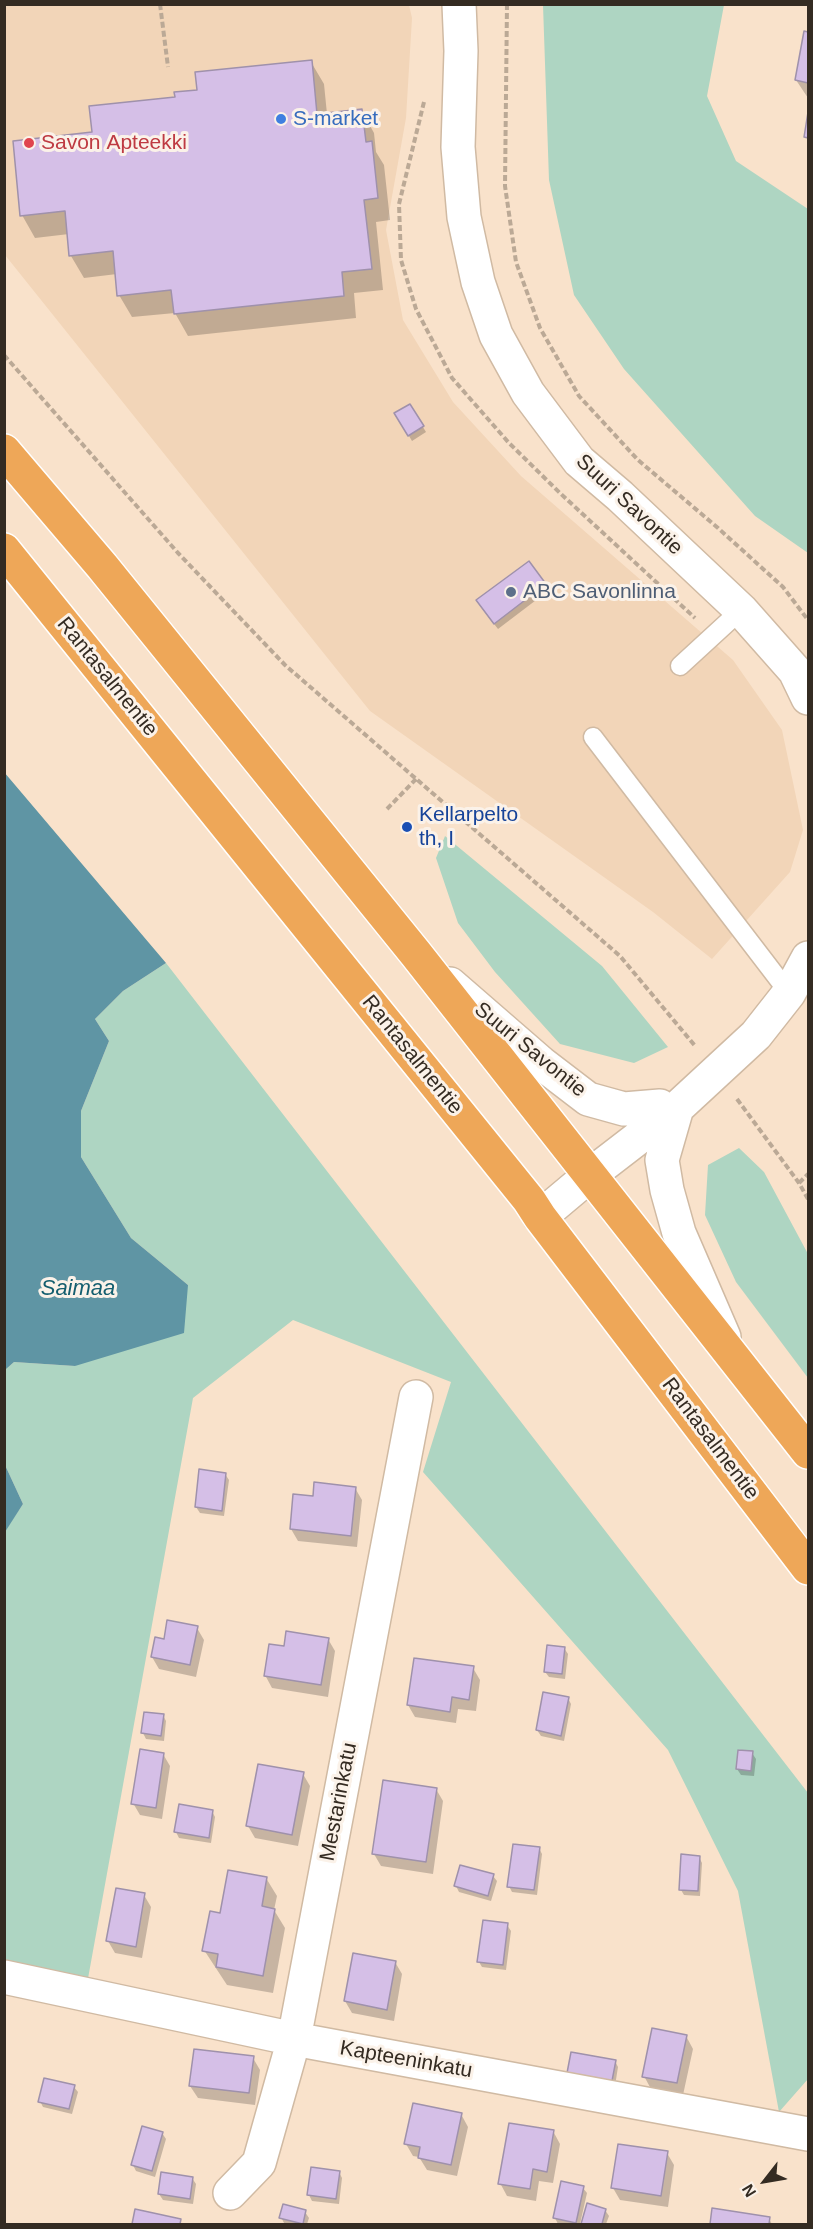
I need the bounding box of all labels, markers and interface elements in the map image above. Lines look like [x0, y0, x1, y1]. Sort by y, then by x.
place label: S-market [293, 106, 378, 132]
marker: S-market [274, 112, 288, 126]
place label: Savon Apteekki [41, 130, 187, 156]
marker: Savon Apteekki [22, 136, 36, 150]
street label: Suuri Savontie [570, 449, 688, 561]
place label: ABC Savonlinna [523, 579, 676, 605]
marker: ABC Savonlinna [504, 585, 518, 599]
street label: Rantasalmentie [51, 612, 163, 742]
place label: Kellarpelto th, I [419, 802, 518, 852]
marker: Kellarpelto th, I [400, 820, 414, 834]
street label: Rantasalmentie [356, 990, 468, 1120]
street label: Suuri Savontie [469, 997, 591, 1103]
water label: Saimaa [41, 1276, 115, 1302]
street label: Rantasalmentie [656, 1373, 764, 1505]
street label: Mestarinkatu [315, 1741, 363, 1863]
street label: Kapteeninkatu [338, 2036, 474, 2084]
north arrow [735, 2151, 795, 2211]
text: N [739, 2181, 759, 2200]

